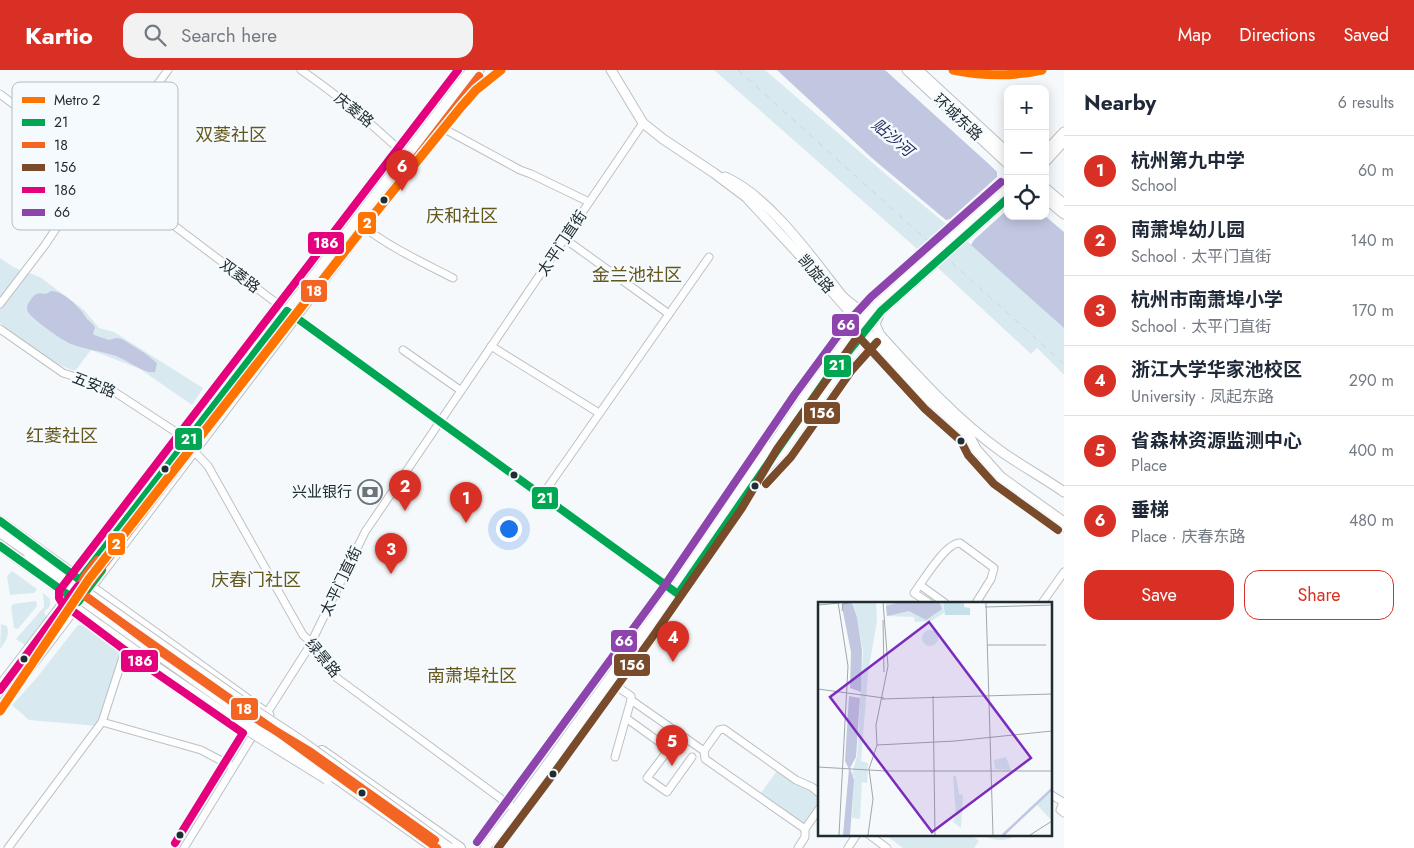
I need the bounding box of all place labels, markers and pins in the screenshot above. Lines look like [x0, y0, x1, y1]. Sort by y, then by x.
pin: 6 [386, 150, 418, 191]
unlabelled marker [379, 195, 389, 205]
unlabelled marker [956, 436, 966, 446]
unlabelled marker [160, 464, 170, 474]
pin: 2 [389, 470, 421, 511]
unlabelled marker [509, 470, 519, 480]
bank icon: 兴业银行 [357, 479, 383, 505]
place label: 兴业银行 [292, 481, 352, 503]
unlabelled marker [750, 481, 760, 491]
pin: 1 [450, 482, 482, 523]
pin: 3 [375, 533, 407, 574]
pin: 4 [657, 621, 689, 662]
unlabelled marker [19, 654, 29, 664]
pin: 5 [656, 725, 688, 766]
unlabelled marker [548, 769, 558, 779]
unlabelled marker [357, 788, 367, 798]
unlabelled marker [175, 830, 185, 840]

